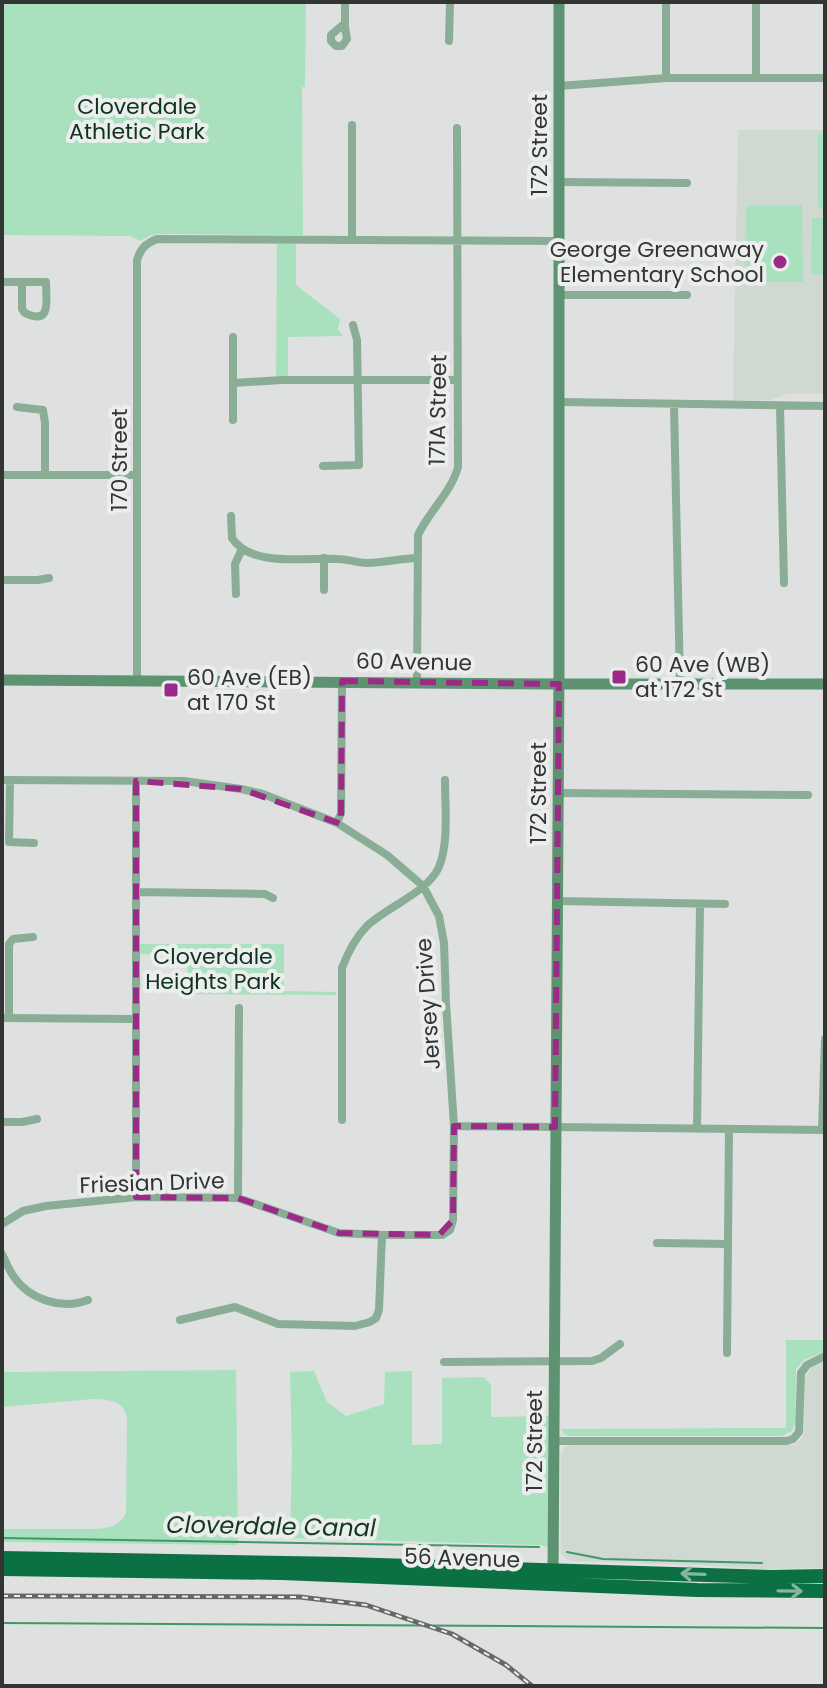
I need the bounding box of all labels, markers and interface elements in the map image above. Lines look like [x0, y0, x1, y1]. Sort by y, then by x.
park label: Cloverdale Athletic Park [69, 91, 206, 147]
street label: 172 Street [524, 94, 555, 196]
place label: George Greenaway Elementary School [550, 234, 765, 290]
marker: George Greenaway Elementary School [771, 253, 789, 271]
street label: 171A Street [422, 354, 454, 466]
street label: 170 Street [104, 408, 135, 512]
street label: 60 Avenue [356, 645, 472, 679]
place label: 60 Ave (WB) at 172 St [635, 649, 770, 705]
place label: 60 Ave (EB) at 170 St [187, 662, 312, 718]
marker: 60 Ave (WB) at 172 St [610, 668, 628, 686]
marker: 60 Ave (EB) at 170 St [162, 681, 180, 699]
street label: 172 Street [523, 742, 554, 844]
street label: Jersey Drive [408, 937, 448, 1071]
park label: Cloverdale Heights Park [145, 941, 282, 997]
street label: Friesian Drive [79, 1165, 225, 1201]
street label: 172 Street [519, 1390, 550, 1492]
water label: Cloverdale Canal [166, 1508, 376, 1544]
street label: 56 Avenue [403, 1540, 521, 1576]
one-way arrow [680, 1567, 707, 1582]
one-way arrow [776, 1583, 803, 1599]

